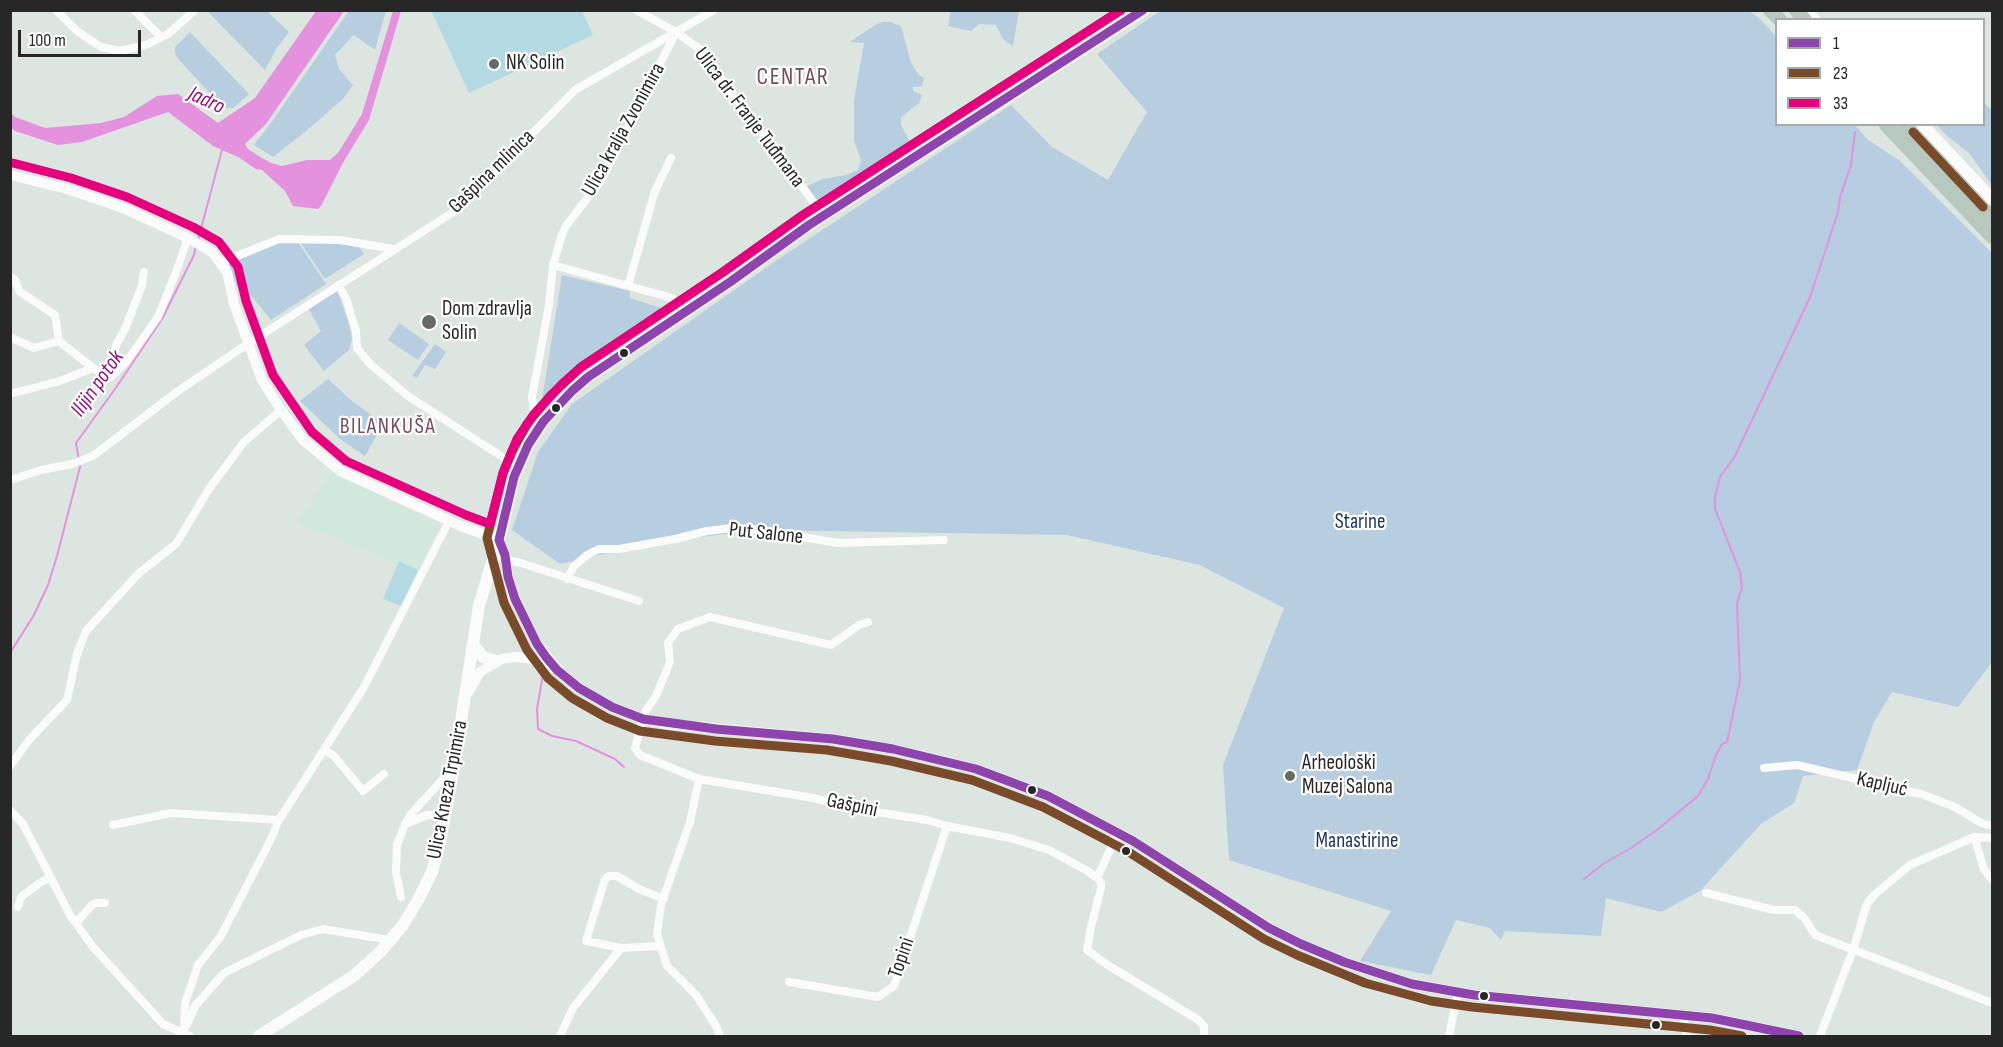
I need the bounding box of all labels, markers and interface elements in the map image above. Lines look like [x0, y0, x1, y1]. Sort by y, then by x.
scale bar [21, 18, 144, 56]
legend [1775, 18, 1985, 126]
text: 100 m [29, 30, 66, 51]
text: 1 [1833, 33, 1839, 54]
street label: Ulica dr. Franje Tuđmana [688, 43, 810, 193]
place label: NK Solin [506, 51, 565, 77]
marker: NK Solin [487, 57, 501, 71]
street label: Ulica kralja Zvonimira [577, 59, 671, 201]
text: 23 [1833, 63, 1848, 84]
district label: CENTAR [757, 64, 829, 92]
water label: Jadro [184, 81, 228, 121]
text: 33 [1833, 93, 1848, 114]
street label: Gašpina mlinica [444, 125, 540, 219]
place label: Dom zdravlja Solin [442, 297, 532, 347]
marker: Dom zdravlja Solin [420, 313, 438, 331]
water label: Ilijin potok [66, 346, 130, 422]
unlabelled marker [618, 347, 630, 359]
unlabelled marker [550, 402, 562, 414]
district label: BILANKUŠA [340, 414, 436, 440]
park label: Starine [1335, 510, 1385, 536]
street label: Put Salone [728, 518, 804, 550]
street label: Ulica Kneza Trpimira [422, 719, 474, 861]
place label: Arheološki Muzej Salona [1302, 751, 1393, 801]
street label: Kapljuć [1854, 767, 1910, 803]
marker: Arheološki Muzej Salona [1283, 769, 1297, 783]
unlabelled marker [1026, 784, 1038, 796]
street label: Gašpini [824, 788, 880, 824]
park label: Manastirine [1316, 829, 1398, 855]
unlabelled marker [1120, 845, 1132, 857]
street label: Topini [883, 934, 921, 982]
unlabelled marker [1478, 990, 1490, 1002]
unlabelled marker [1650, 1019, 1662, 1031]

